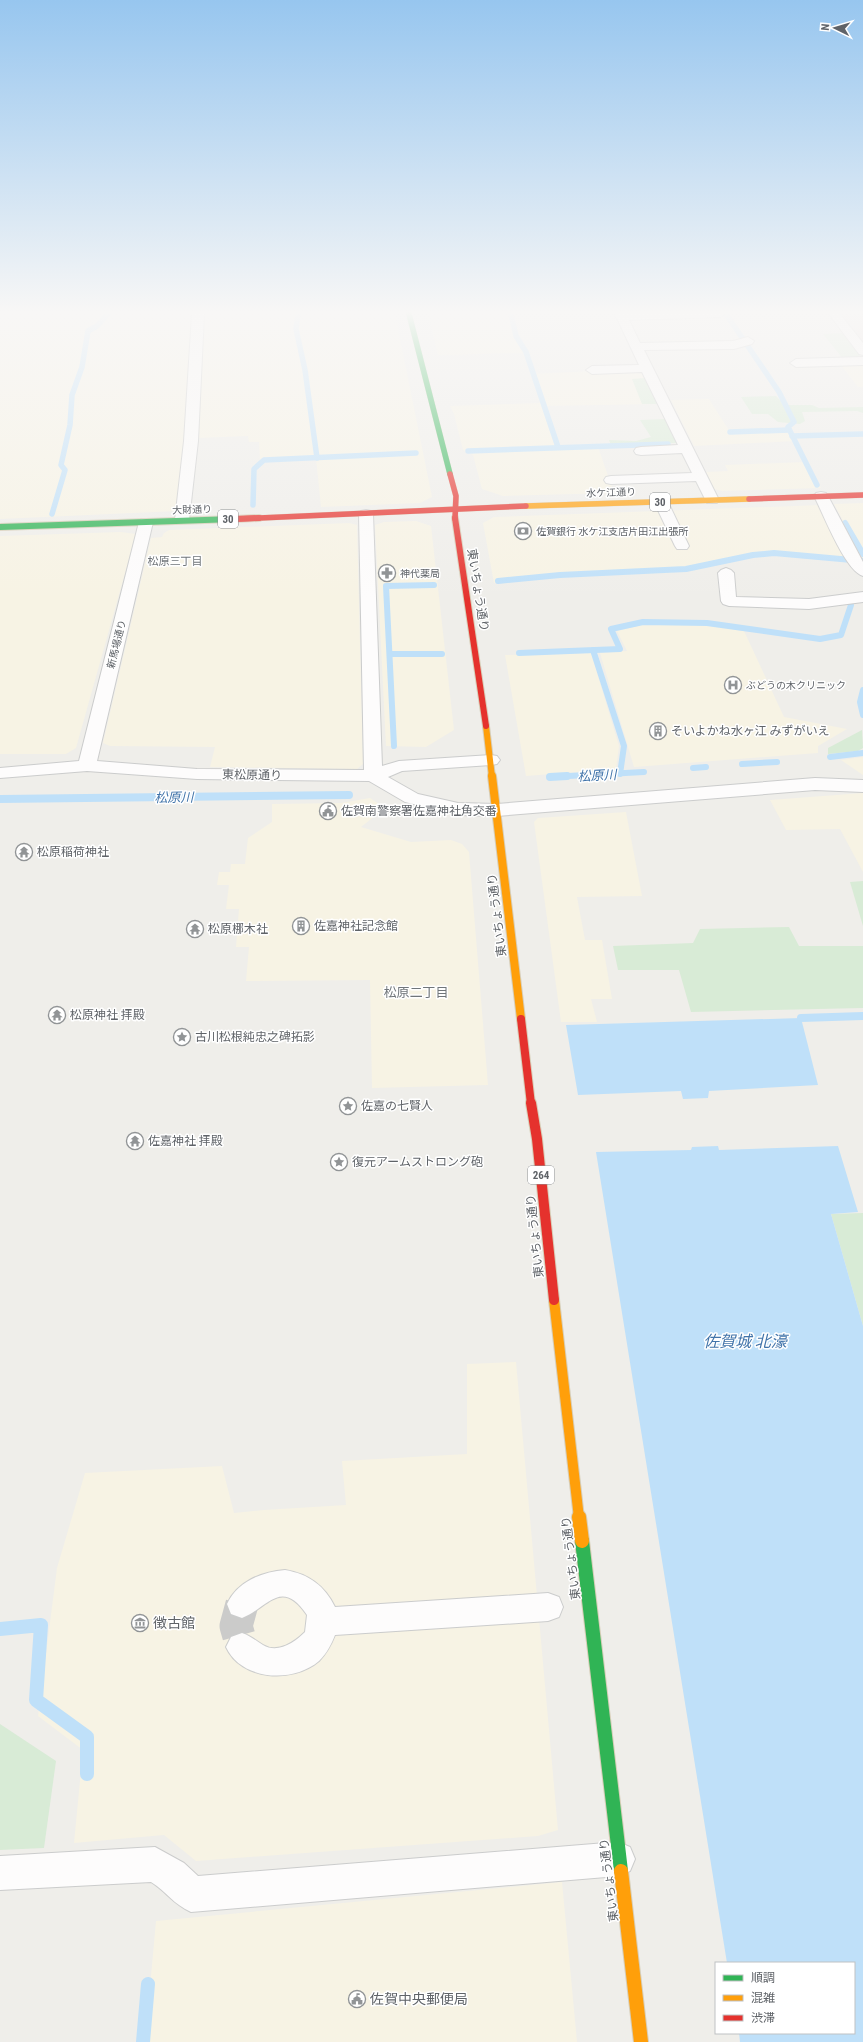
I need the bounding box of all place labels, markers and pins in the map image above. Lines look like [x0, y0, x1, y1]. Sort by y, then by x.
bank icon: 佐賀銀行 水ケ江支店片田江出張所 [513, 521, 533, 541]
place label: 佐賀銀行 水ケ江支店片田江出張所 [536, 526, 688, 537]
pharmacy icon: 神代薬局 [377, 563, 397, 583]
place label: 神代薬局 [400, 568, 440, 579]
hospital icon: ぶどうの木クリニック [723, 675, 743, 695]
place label: ぶどうの木クリニック [746, 680, 846, 691]
building icon: そいよかね水ヶ江 みずがいえ [648, 721, 668, 741]
place label: そいよかね水ヶ江 みずがいえ [671, 724, 830, 738]
public building icon: 佐賀南警察署佐嘉神社角交番 [318, 801, 338, 821]
place label: 佐賀南警察署佐嘉神社角交番 [341, 804, 497, 818]
temple icon: 松原稲荷神社 [14, 842, 34, 862]
place label: 松原稲荷神社 [37, 845, 109, 859]
building icon: 佐嘉神社記念館 [291, 916, 311, 936]
temple icon: 松原梛木社 [185, 919, 205, 939]
place label: 佐嘉神社記念館 [314, 919, 398, 933]
place label: 松原梛木社 [208, 922, 268, 936]
temple icon: 松原神社 拝殿 [47, 1005, 67, 1025]
place label: 松原神社 拝殿 [70, 1008, 145, 1022]
place icon: 古川松根純忠之碑拓影 [172, 1027, 192, 1047]
place label: 古川松根純忠之碑拓影 [195, 1030, 315, 1044]
place icon: 佐嘉の七賢人 [338, 1096, 358, 1116]
place label: 佐嘉の七賢人 [361, 1099, 433, 1113]
temple icon: 佐嘉神社 拝殿 [125, 1131, 145, 1151]
place label: 佐嘉神社 拝殿 [148, 1134, 223, 1148]
place icon: 復元アームストロング砲 [329, 1152, 349, 1172]
place label: 復元アームストロング砲 [352, 1155, 483, 1169]
museum icon: 徴古館 [130, 1613, 150, 1633]
place label: 徴古館 [153, 1615, 195, 1631]
public building icon: 佐賀中央郵便局 [347, 1989, 367, 2009]
place label: 佐賀中央郵便局 [370, 1991, 468, 2007]

